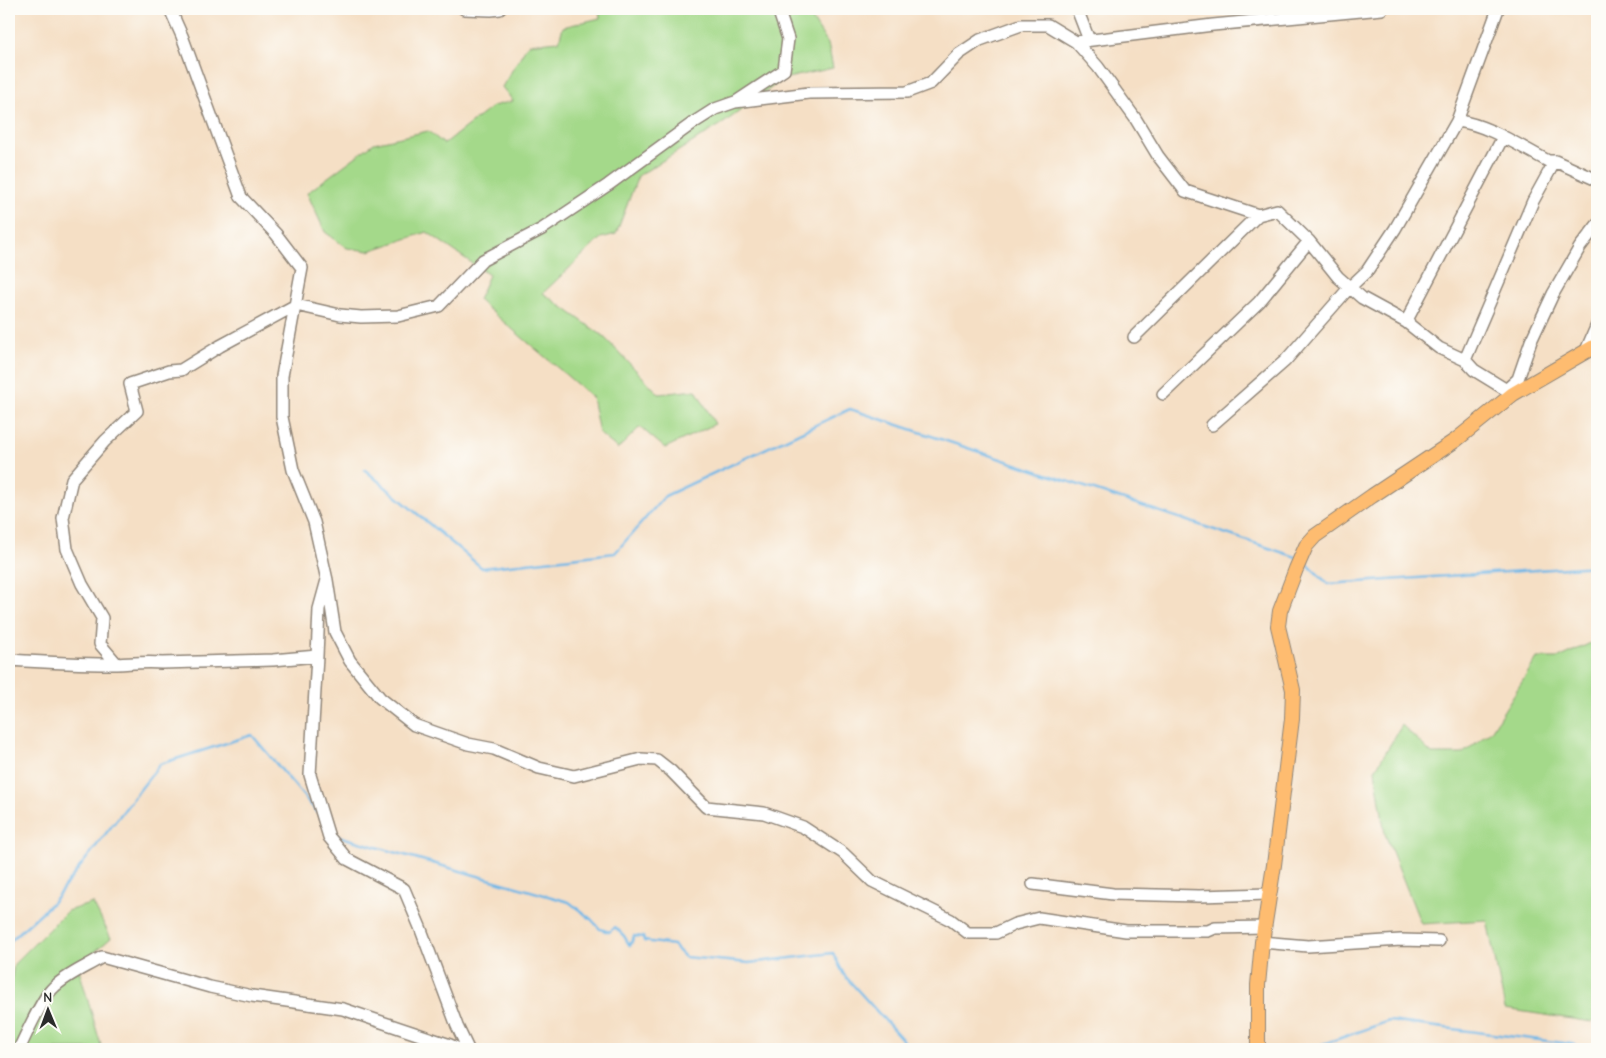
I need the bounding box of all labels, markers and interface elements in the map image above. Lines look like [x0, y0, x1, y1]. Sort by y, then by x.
north arrow [22, 986, 72, 1036]
text: N [43, 989, 52, 1006]

